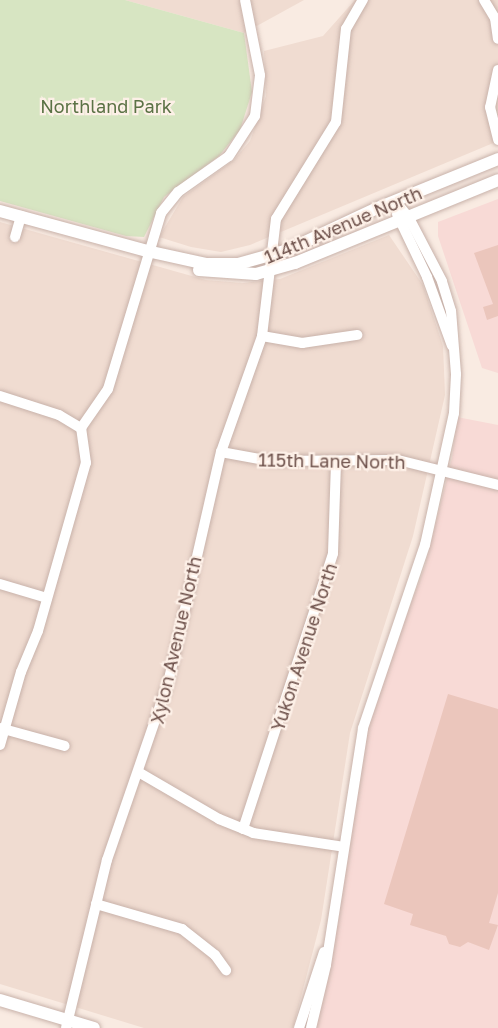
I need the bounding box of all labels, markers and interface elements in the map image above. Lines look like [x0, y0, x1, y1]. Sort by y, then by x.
park label: Northland Park [40, 95, 172, 117]
street label: 114th Avenue North [261, 182, 425, 268]
street label: 115th Lane North [258, 449, 406, 473]
street label: Xylon Avenue North [146, 554, 206, 726]
street label: Yukon Avenue North [267, 560, 341, 734]

